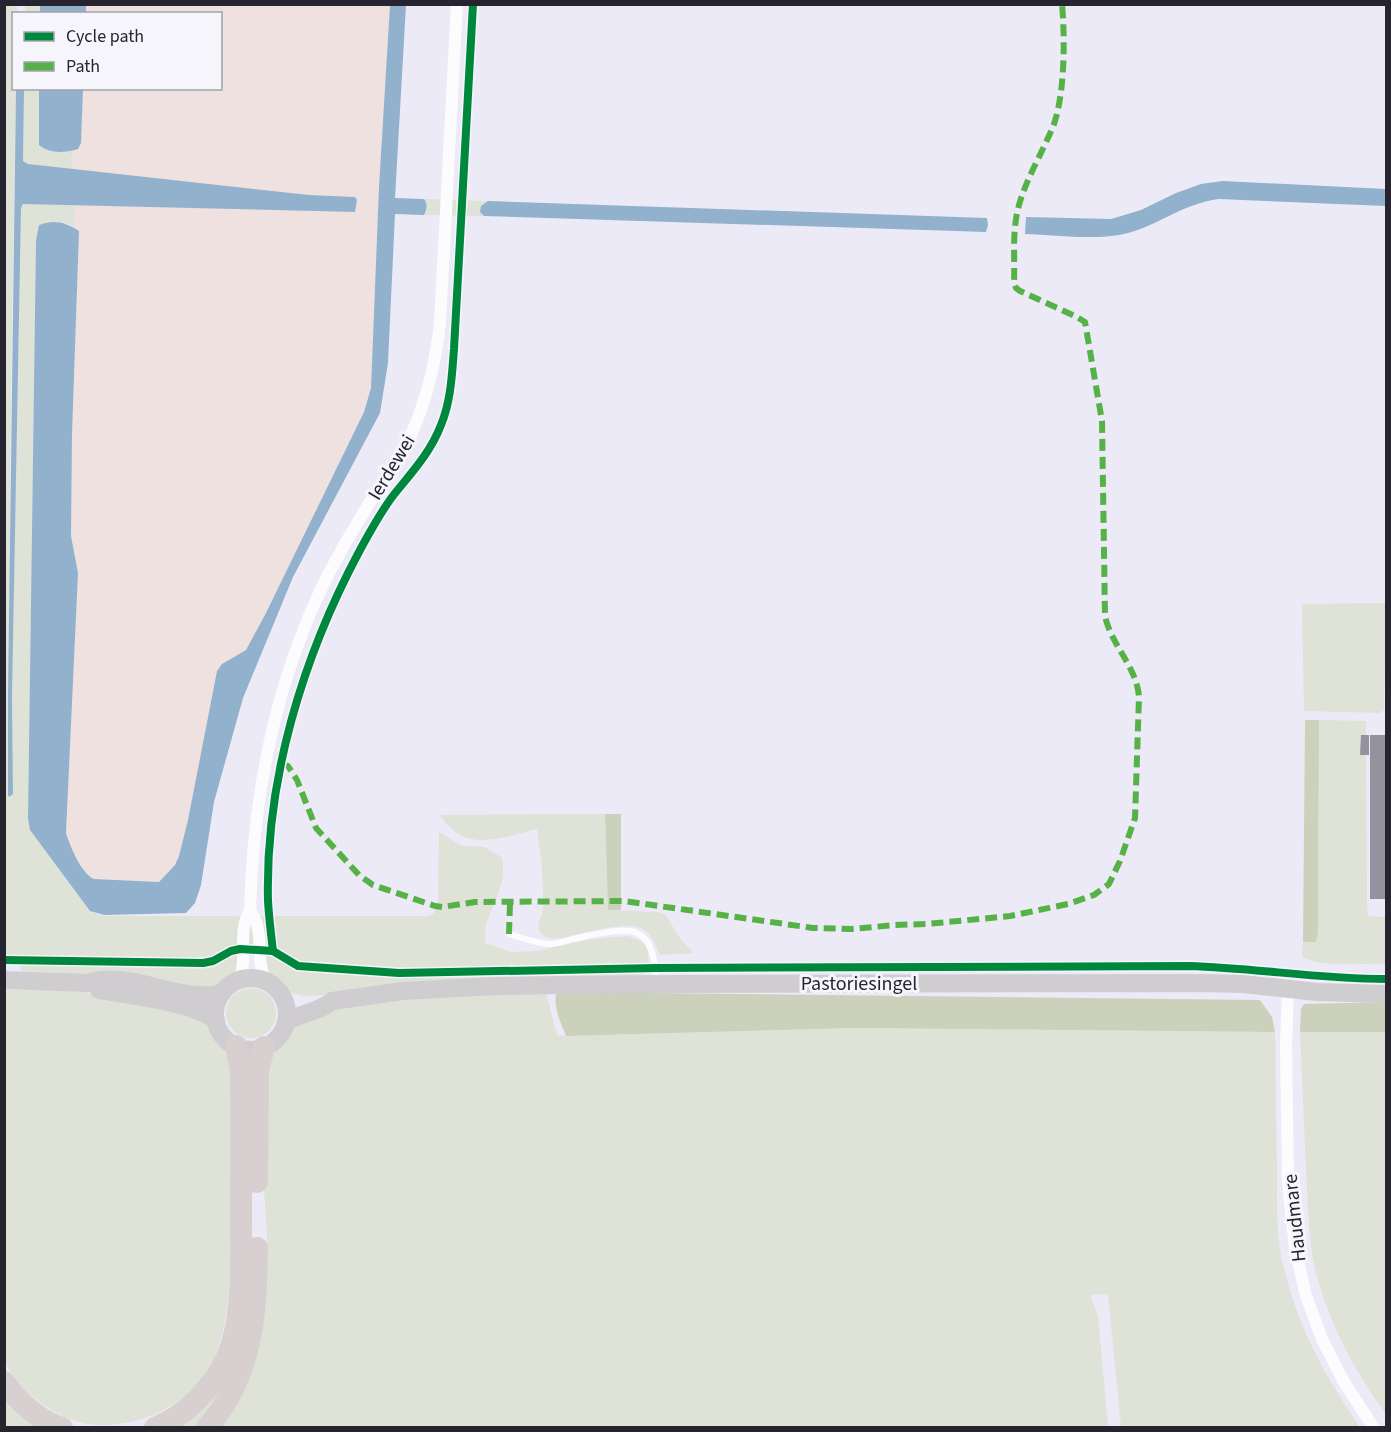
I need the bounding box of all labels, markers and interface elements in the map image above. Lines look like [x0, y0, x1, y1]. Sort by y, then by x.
legend [12, 12, 222, 90]
text: Cycle path [66, 24, 144, 49]
text: Path [66, 54, 100, 79]
street label: Ierdewei [361, 429, 422, 506]
street label: Pastoriesingel [801, 970, 917, 998]
street label: Haudmare [1276, 1172, 1314, 1263]

